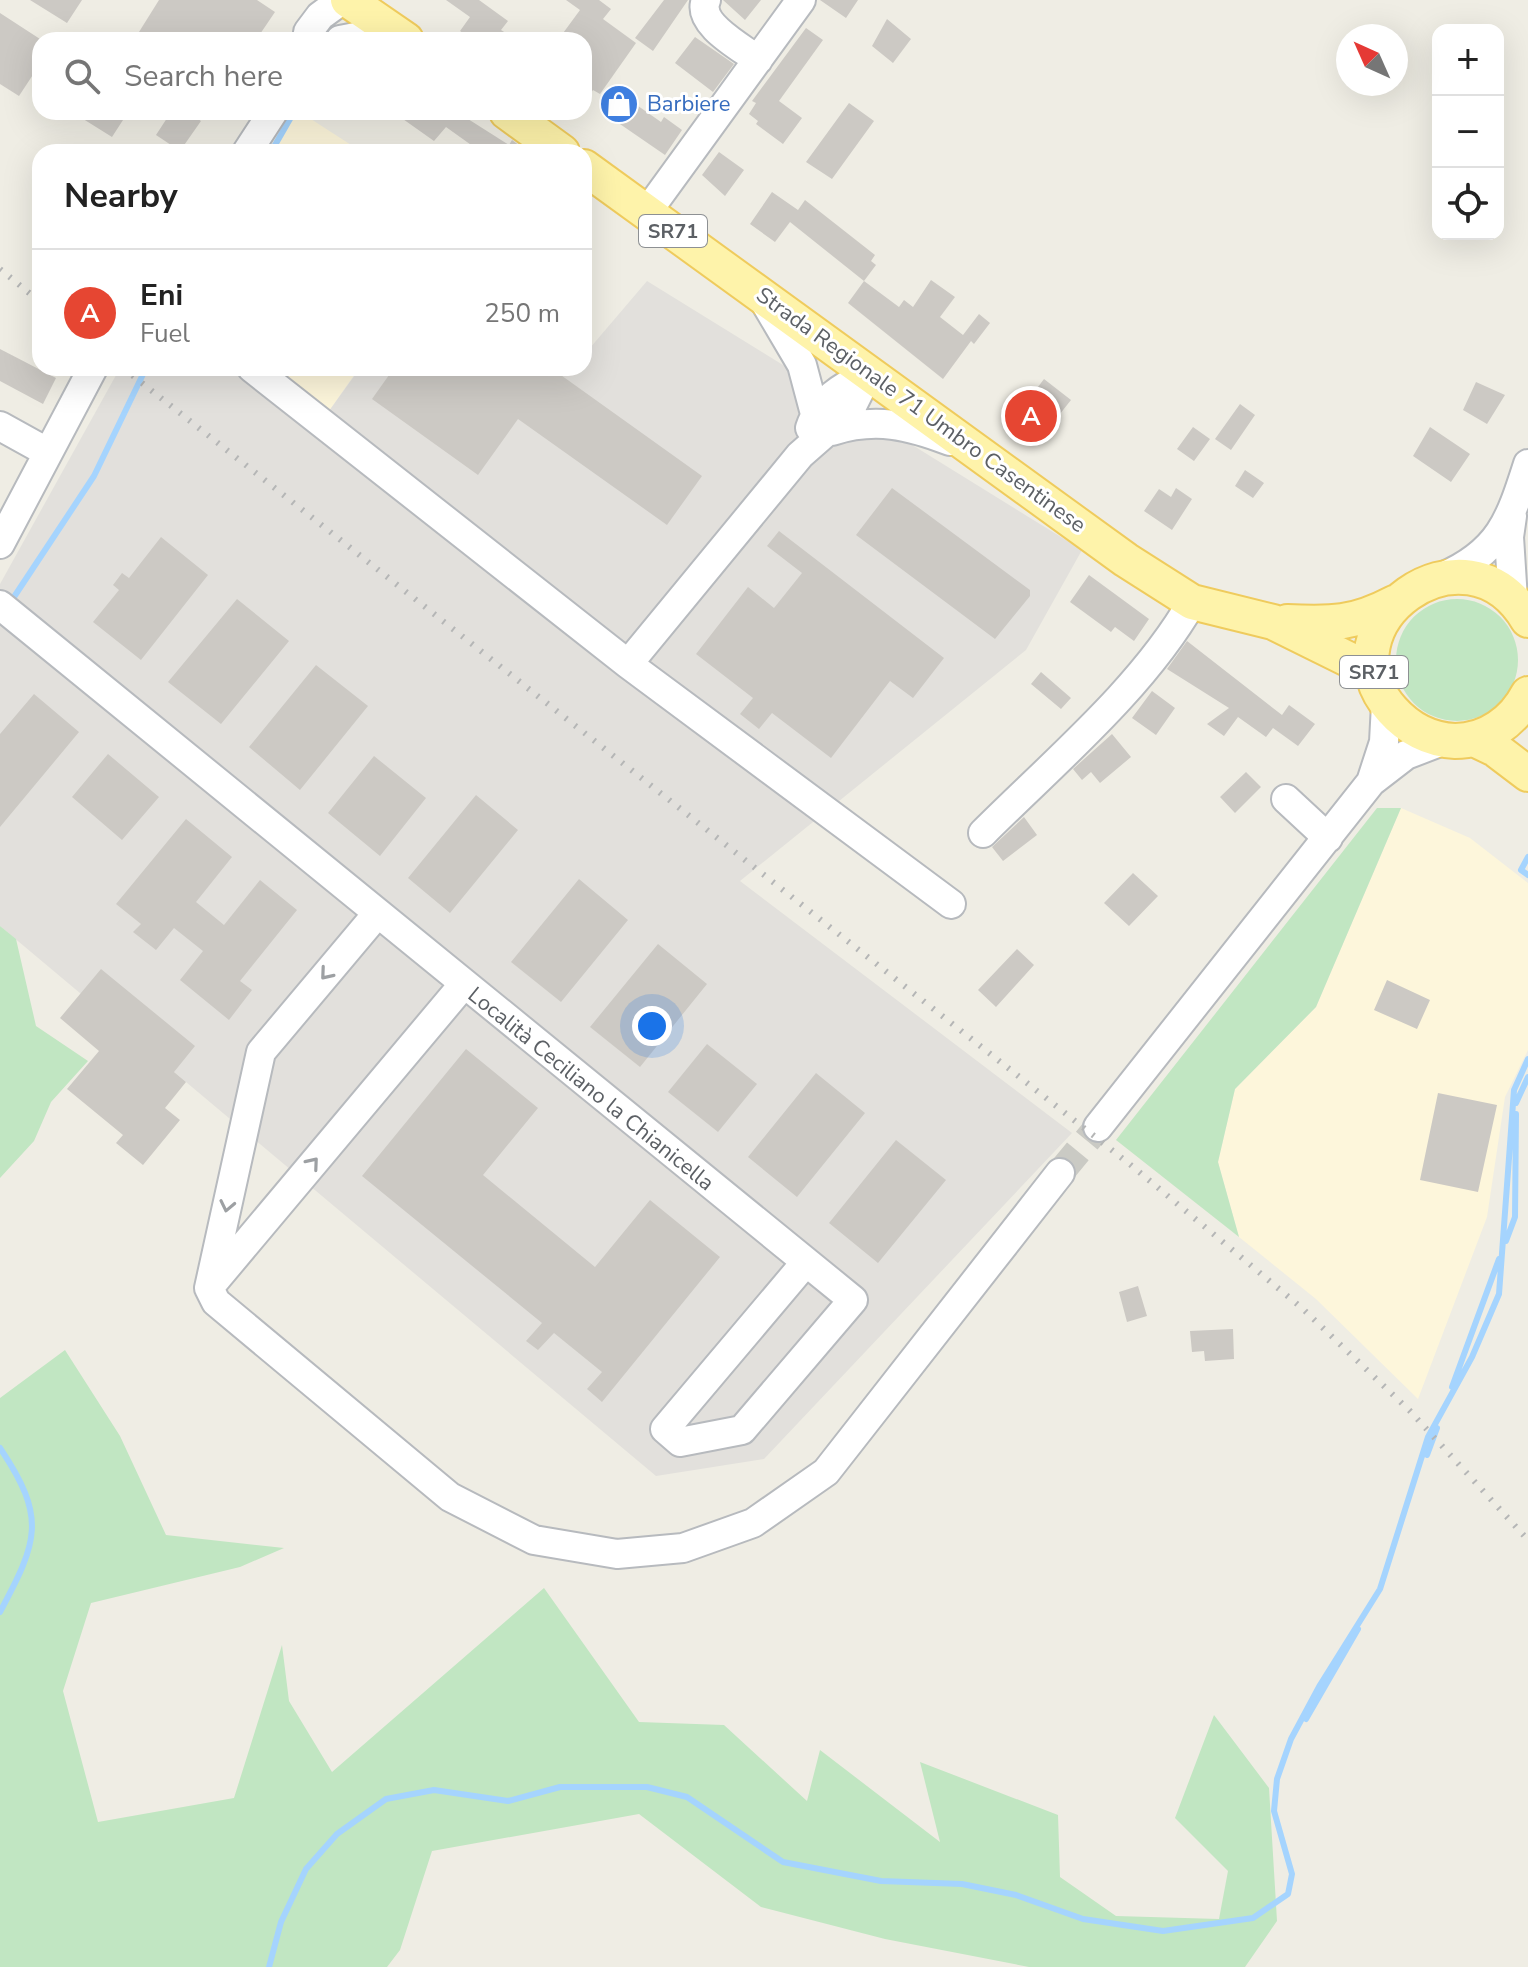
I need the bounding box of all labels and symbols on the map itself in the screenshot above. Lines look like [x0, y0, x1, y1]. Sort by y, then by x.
north arrow [1336, 24, 1408, 96]
shop icon: Barbiere [598, 83, 640, 125]
place label: Barbiere [647, 89, 730, 119]
road number: SR71 [639, 215, 707, 247]
street label: Strada Regionale 71 Umbro Casentinese [750, 280, 1092, 540]
pin: A [1005, 386, 1057, 446]
road number: SR71 [1340, 656, 1408, 688]
one-way arrow [321, 964, 336, 979]
street label: Località Ceciliano la Chianicella [461, 980, 721, 1198]
your location [632, 1006, 672, 1046]
one-way arrow [303, 1158, 318, 1173]
one-way arrow [219, 1199, 236, 1212]

